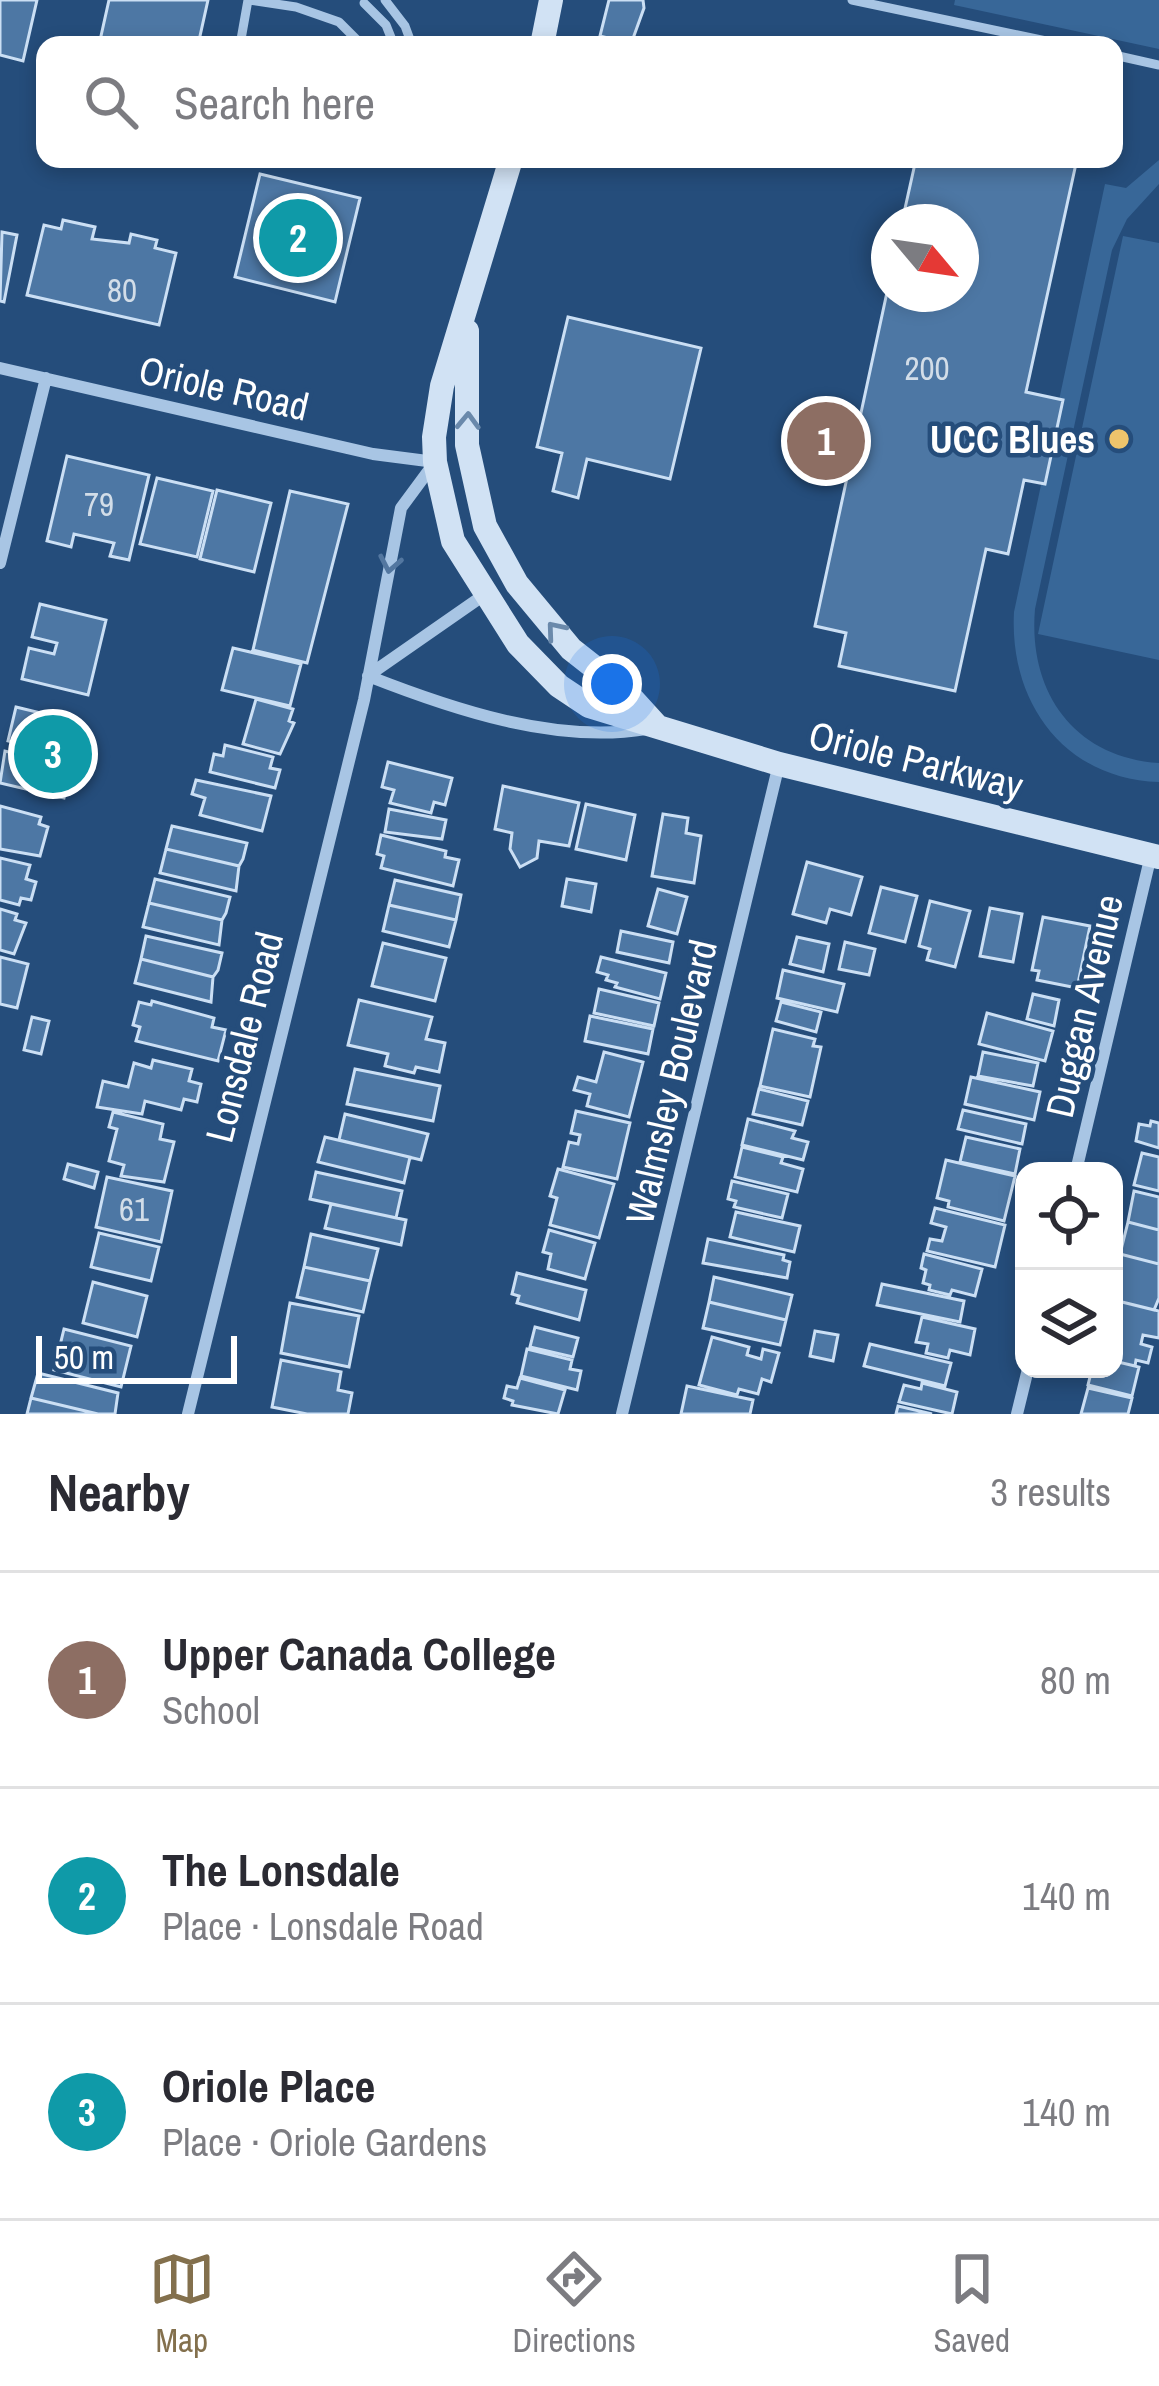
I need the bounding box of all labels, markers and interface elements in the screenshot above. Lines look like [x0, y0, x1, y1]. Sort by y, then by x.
search box [36, 36, 1123, 168]
icon: search [78, 69, 144, 135]
text: Search here [174, 72, 375, 133]
pin: 2 [259, 193, 337, 283]
north arrow [871, 204, 979, 312]
house number: 80 [107, 268, 137, 312]
street label: Oriole Road [134, 343, 314, 433]
house number: 200 [904, 346, 950, 390]
pin: 1 [787, 396, 865, 486]
one-way arrow [455, 411, 481, 430]
place label: UCC Blues [930, 413, 1095, 465]
marker: UCC Blues [1106, 426, 1132, 452]
house number: 79 [84, 482, 114, 526]
one-way arrow [378, 554, 404, 574]
one-way arrow [547, 622, 569, 644]
your location [582, 654, 642, 714]
street label: Oriole Parkway [804, 708, 1028, 812]
pin: 3 [14, 709, 92, 799]
street label: Duggan Avenue [1033, 890, 1135, 1122]
street label: Lonsdale Road [193, 926, 295, 1148]
street label: Walmsley Boulevard [613, 935, 729, 1229]
map controls [1015, 1162, 1123, 1378]
button: locate [1015, 1162, 1123, 1270]
house number: 61 [119, 1187, 149, 1231]
button: layers [1015, 1270, 1123, 1378]
scale bar [36, 1330, 237, 1383]
text: 50 m [54, 1335, 114, 1379]
text: Nearby [48, 1458, 190, 1527]
text: 3 results [990, 1466, 1111, 1518]
text: Upper Canada College [162, 1623, 556, 1684]
text: 1 [78, 1654, 96, 1706]
text: 80 m [1040, 1654, 1111, 1706]
text: School [162, 1684, 260, 1736]
text: The Lonsdale [162, 1839, 400, 1900]
text: 2 [78, 1870, 96, 1922]
text: 140 m [1022, 1870, 1111, 1922]
text: Place · Lonsdale Road [162, 1900, 484, 1952]
text: Oriole Place [162, 2055, 375, 2116]
text: 3 [78, 2086, 96, 2138]
text: 140 m [1022, 2086, 1111, 2138]
text: Place · Oriole Gardens [162, 2116, 487, 2168]
tab: Map [149, 2246, 215, 2362]
tab: Directions [512, 2246, 636, 2362]
tab: Saved [933, 2246, 1010, 2362]

